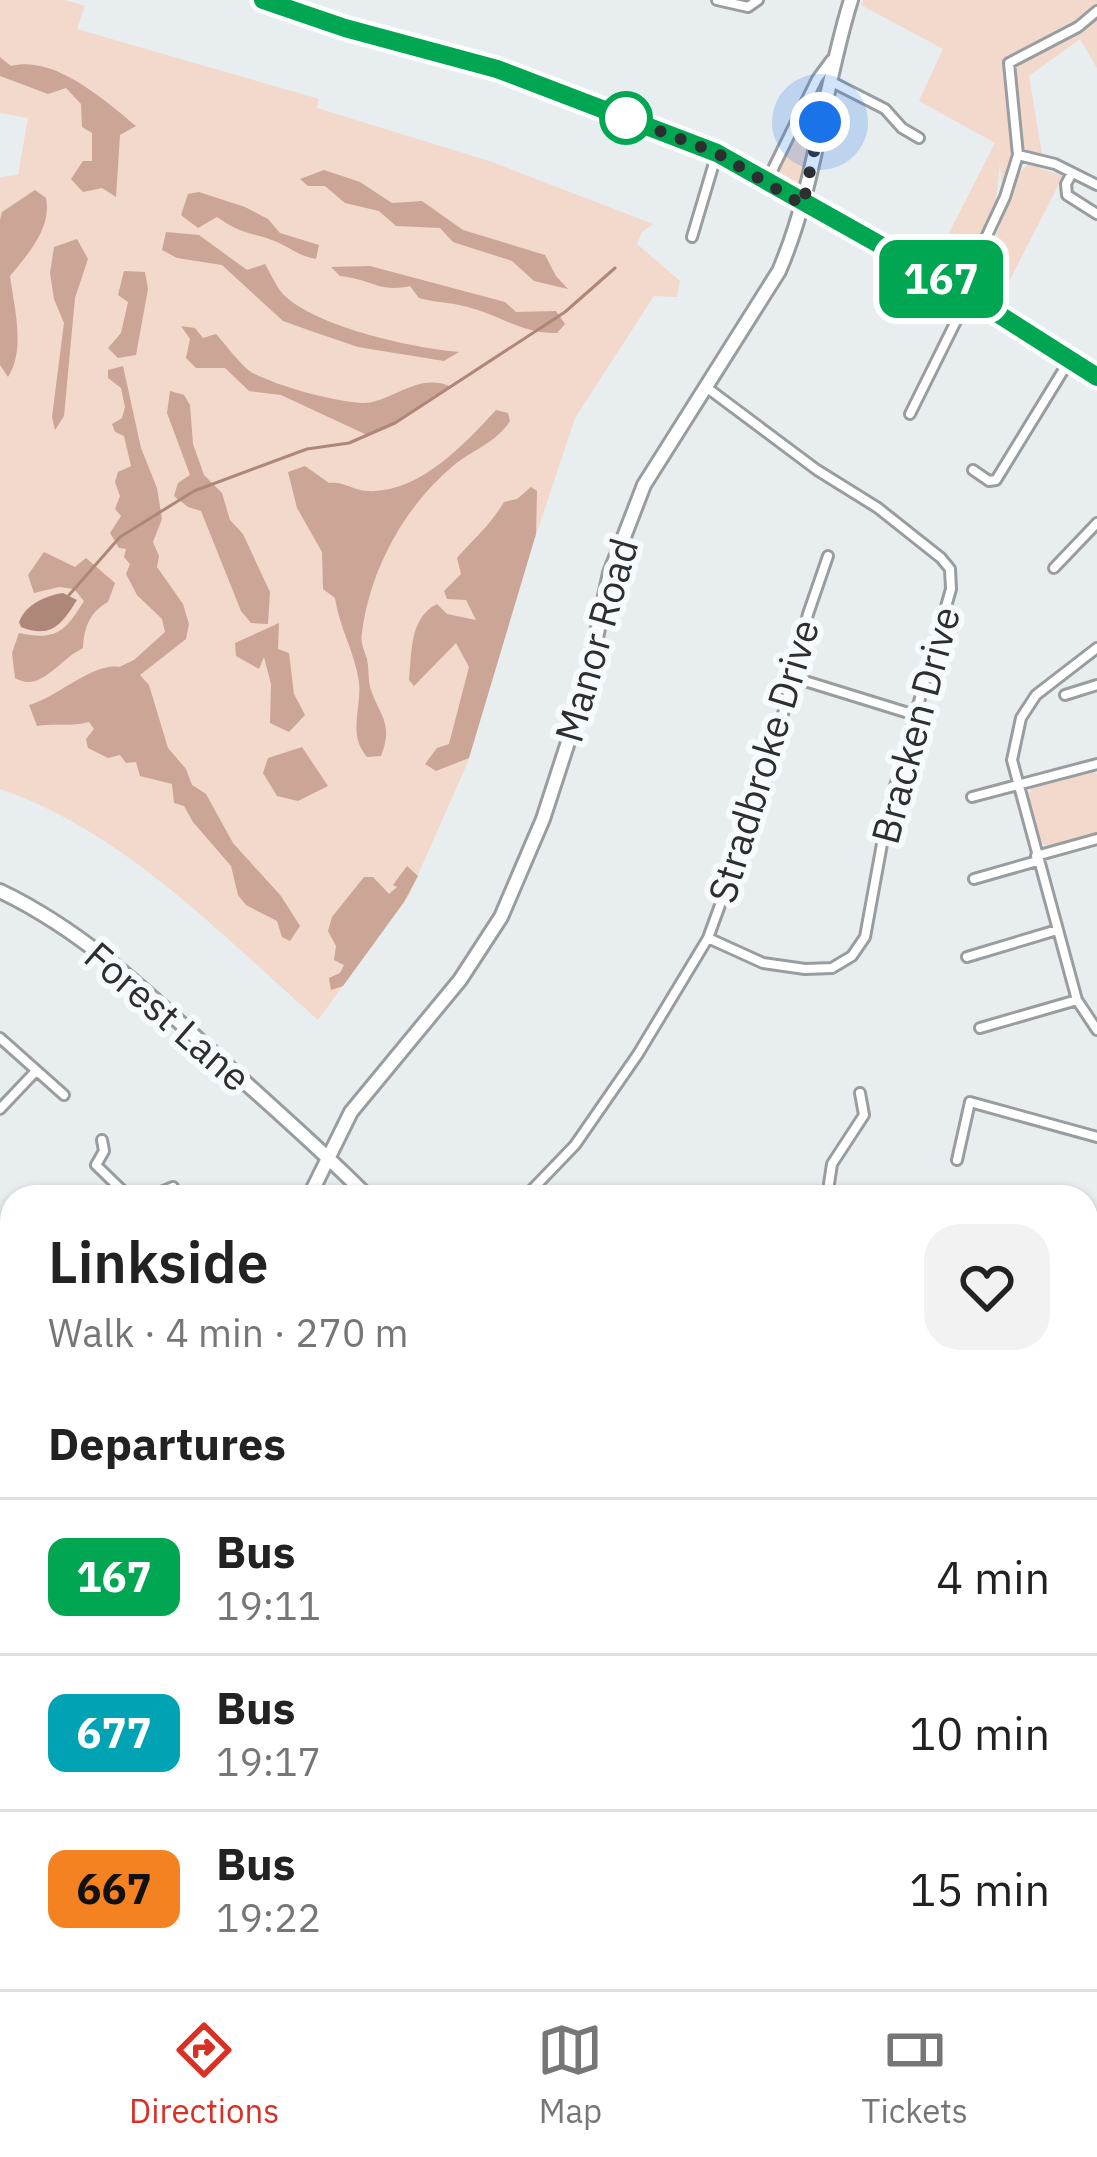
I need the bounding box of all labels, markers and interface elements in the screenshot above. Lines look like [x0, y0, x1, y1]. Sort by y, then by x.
your location [790, 92, 850, 152]
unlabelled marker [601, 93, 651, 143]
line badge: 167 [872, 240, 1010, 318]
text: 167 [903, 251, 979, 306]
street label: Manor Road [543, 532, 649, 748]
street label: Bracken Drive [859, 601, 971, 849]
street label: Stradbroke Drive [696, 613, 830, 909]
street label: Forest Lane [74, 930, 262, 1102]
button: heart [924, 1224, 1050, 1350]
text: Linkside [48, 1225, 268, 1299]
text: Walk · 4 min · 270 m [48, 1307, 409, 1358]
text: Departures [48, 1414, 286, 1472]
text: Bus [216, 1522, 296, 1580]
text: 4 min [936, 1548, 1050, 1606]
text: 167 [76, 1549, 152, 1604]
text: 19:11 [216, 1580, 321, 1631]
text: Bus [216, 1678, 296, 1736]
text: 10 min [909, 1704, 1050, 1762]
text: 677 [76, 1705, 152, 1760]
text: 19:17 [216, 1736, 321, 1787]
text: Bus [216, 1834, 296, 1892]
text: 15 min [909, 1860, 1050, 1918]
text: 667 [76, 1861, 152, 1916]
text: 19:22 [216, 1892, 321, 1943]
tab: Directions [129, 2017, 279, 2132]
tab: Map [537, 2017, 603, 2132]
tab: Tickets [862, 2017, 968, 2132]

